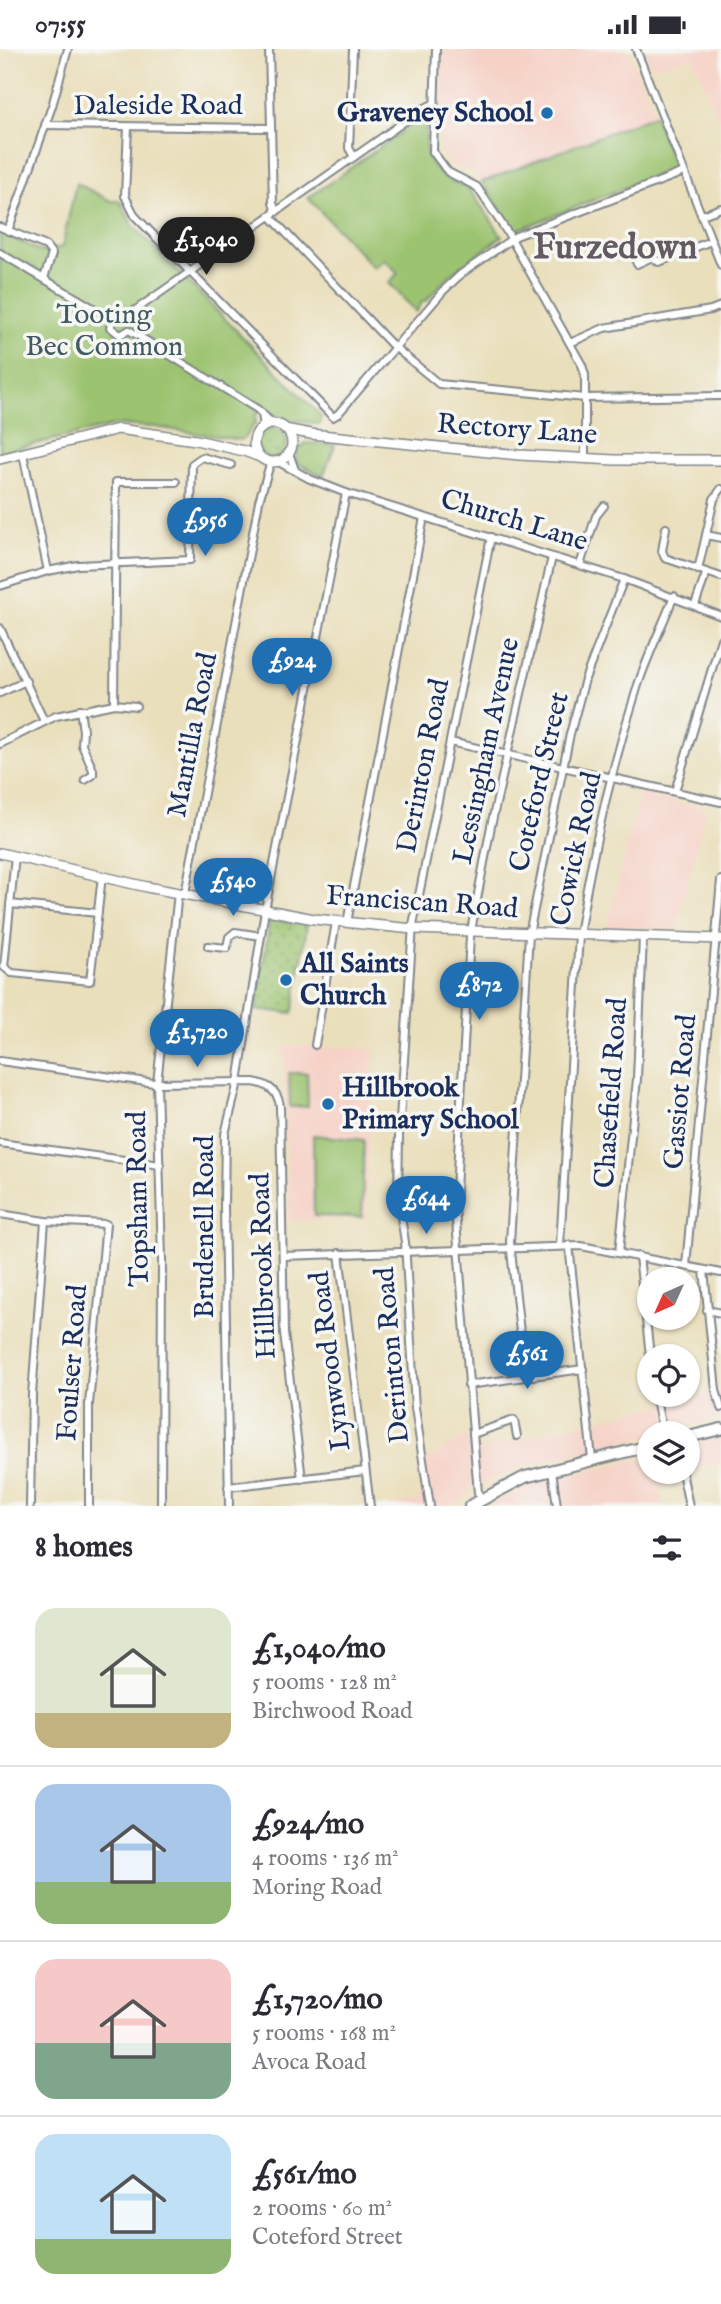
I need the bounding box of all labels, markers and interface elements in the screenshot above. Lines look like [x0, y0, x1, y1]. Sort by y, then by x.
text: 07:55 [35, 8, 86, 41]
street label: Daleside Road [73, 89, 243, 124]
place label: Graveney School [337, 96, 534, 131]
marker: Graveney School [539, 105, 555, 121]
pin: £1,040 [149, 217, 263, 277]
text: £1,040 [174, 225, 238, 254]
district label: Furzedown [533, 226, 697, 271]
park label: Tooting Bec Common [25, 298, 183, 365]
street label: Rectory Lane [436, 407, 598, 453]
street label: Church Lane [436, 482, 592, 560]
pin: £956 [164, 498, 246, 558]
text: £956 [183, 506, 227, 535]
street label: Lessingham Avenue [446, 634, 528, 867]
pin: £924 [251, 639, 333, 698]
text: £924 [268, 646, 316, 675]
street label: Mantilla Road [160, 650, 226, 820]
street label: Derinton Road [390, 676, 458, 856]
street label: Coteford Street [502, 688, 578, 875]
street label: Cowick Road [544, 769, 610, 929]
pin: £540 [192, 859, 274, 918]
text: £540 [210, 866, 256, 895]
street label: Franciscan Road [325, 879, 519, 927]
place label: All Saints Church [299, 947, 409, 1014]
pin: £872 [438, 963, 520, 1022]
text: £872 [456, 970, 502, 999]
marker: All Saints Church [278, 972, 294, 988]
street label: Chasefield Road [588, 997, 636, 1189]
pin: £1,720 [140, 1009, 254, 1069]
street label: Gassiot Road [657, 1013, 705, 1171]
text: £1,720 [166, 1017, 228, 1046]
place label: Hillbrook Primary School [342, 1071, 520, 1138]
marker: Hillbrook Primary School [320, 1096, 336, 1112]
street label: Topsham Road [120, 1111, 158, 1287]
street label: Brudenell Road [188, 1135, 223, 1319]
street label: Hillbrook Road [243, 1172, 285, 1360]
pin: £644 [385, 1177, 467, 1236]
text: £644 [402, 1184, 450, 1213]
street label: Derinton Road [368, 1265, 418, 1445]
north arrow [637, 1267, 700, 1330]
map controls [637, 1267, 700, 1484]
street label: Lynwood Road [303, 1269, 359, 1453]
street label: Foulser Road [50, 1283, 96, 1443]
pin: £561 [486, 1331, 568, 1391]
text: £561 [506, 1339, 548, 1368]
button: locate [637, 1344, 700, 1407]
button: layers [637, 1421, 700, 1484]
text: 8 homes [35, 1529, 133, 1567]
icon: filters [648, 1529, 686, 1567]
text: £1,040/mo [252, 1630, 386, 1668]
icon: home [91, 1636, 175, 1720]
text: 5 rooms · 128 m² [252, 1668, 397, 1697]
text: Birchwood Road [252, 1697, 413, 1726]
text: £924/mo [252, 1806, 364, 1844]
icon: home [91, 1812, 175, 1896]
text: 4 rooms · 136 m² [252, 1844, 399, 1873]
text: Moring Road [252, 1873, 382, 1902]
text: £1,720/mo [252, 1981, 383, 2019]
icon: home [91, 1987, 175, 2071]
text: 5 rooms · 168 m² [252, 2019, 396, 2048]
text: Avoca Road [252, 2048, 366, 2077]
text: £561/mo [252, 2156, 357, 2194]
icon: home [91, 2162, 175, 2246]
text: 2 rooms · 60 m² [252, 2194, 392, 2223]
text: Coteford Street [252, 2223, 403, 2252]

